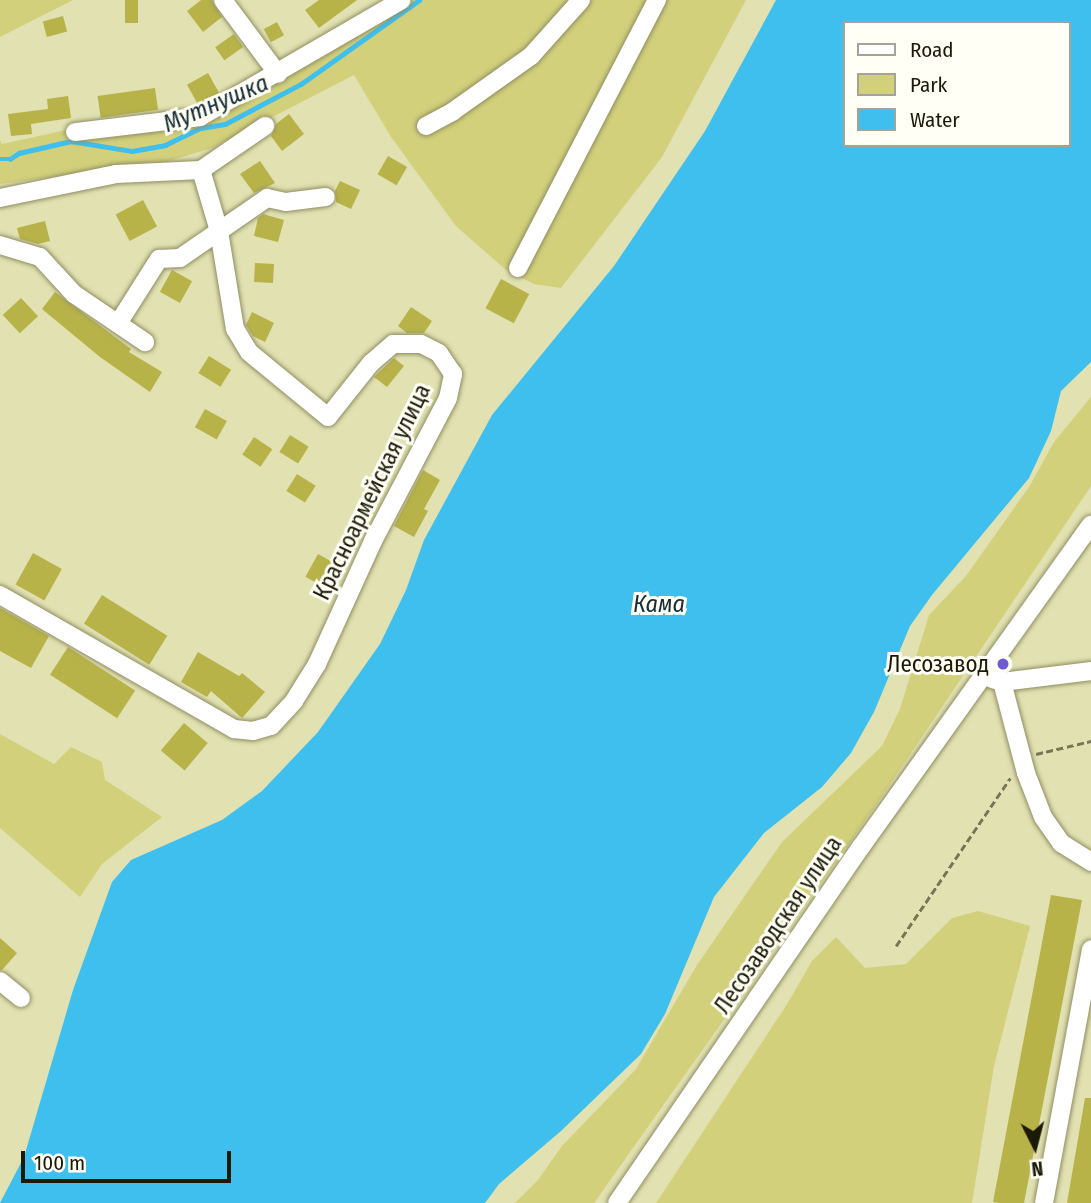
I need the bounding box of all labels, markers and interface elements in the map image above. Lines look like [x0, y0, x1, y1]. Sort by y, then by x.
legend [842, 21, 1070, 147]
text: Road [910, 37, 954, 63]
water label: Мутнушка [159, 69, 273, 139]
text: Park [910, 72, 947, 98]
text: Water [910, 107, 960, 133]
street label: Красноармейская улица [308, 380, 436, 604]
water label: Кама [633, 591, 685, 619]
place label: Лесозавод [887, 650, 989, 678]
marker: Лесозавод [995, 656, 1011, 672]
street label: Лесозаводская улица [708, 831, 848, 1019]
north arrow [1000, 1112, 1070, 1182]
scale bar [24, 1136, 234, 1180]
text: 100 m [34, 1150, 85, 1176]
text: N [1030, 1156, 1044, 1180]

